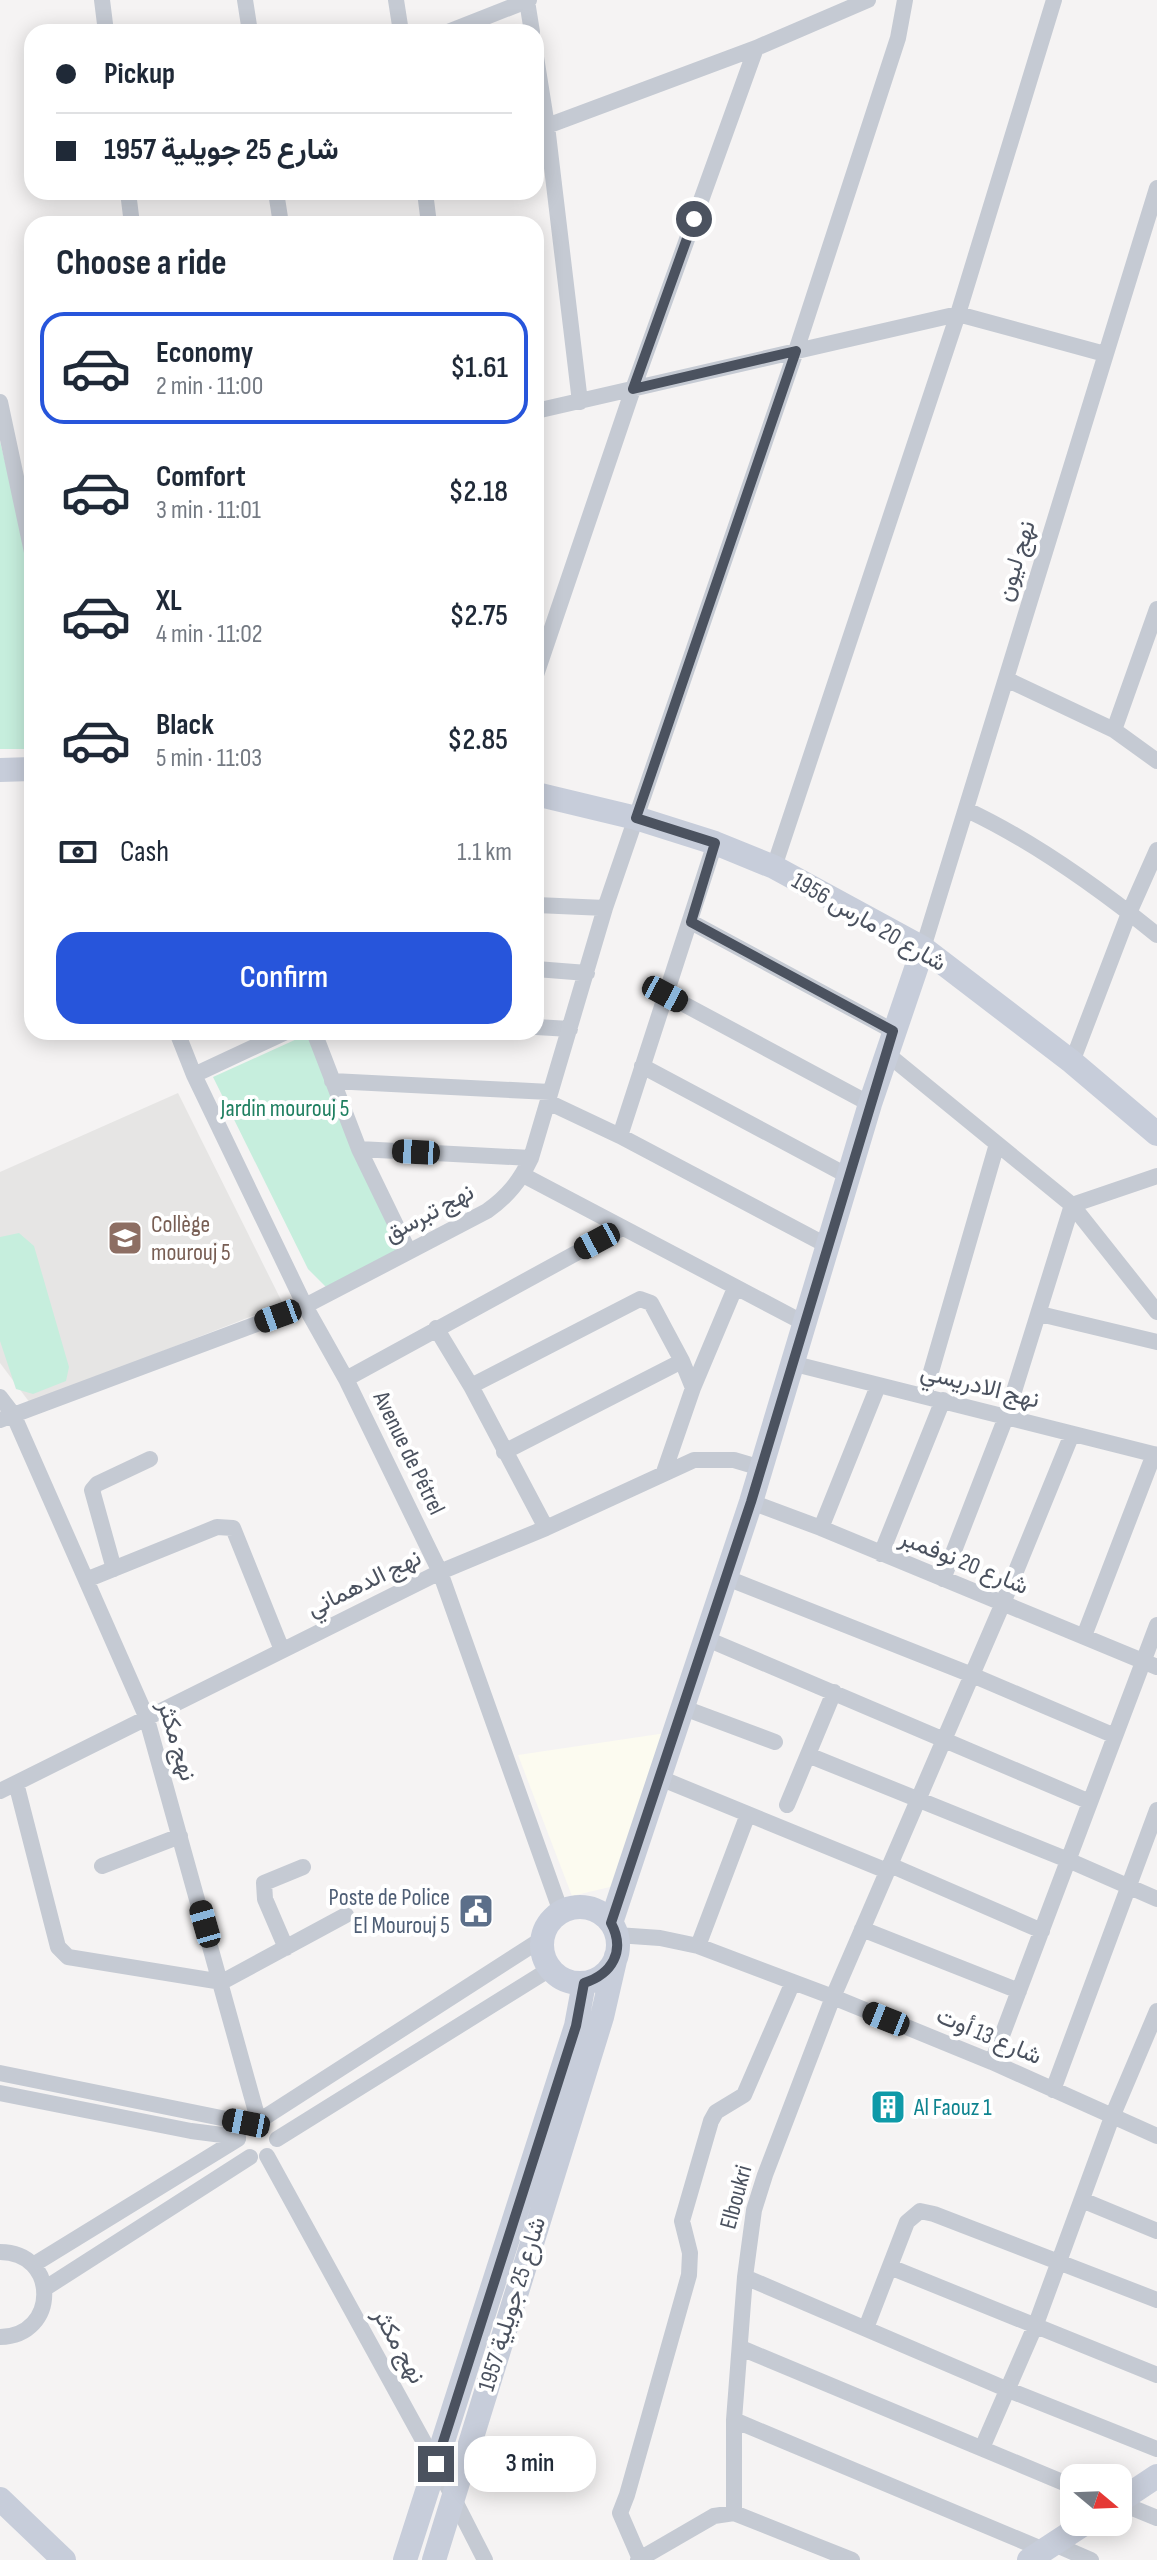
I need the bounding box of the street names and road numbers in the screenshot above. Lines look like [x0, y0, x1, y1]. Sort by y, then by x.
street label: نهج ليون [990, 517, 1044, 605]
street label: شارع 20 مارس 1956 [786, 866, 951, 979]
street label: نهج تبرسق [379, 1177, 480, 1250]
street label: نهج الادريسي [917, 1357, 1042, 1419]
street label: Avenue de Pétrel [366, 1386, 451, 1519]
street label: شارع 20 نوفمبر [894, 1523, 1033, 1602]
street label: نهج الدهماني [302, 1543, 428, 1627]
street label: نهج مكثر [149, 1697, 203, 1785]
street label: شارع 13 أوت [932, 2001, 1046, 2072]
street label: Elboukri [714, 2162, 758, 2232]
street label: شارع 25 جويلية 1957 [472, 2213, 553, 2395]
street label: نهج مكثر [364, 2302, 432, 2390]

